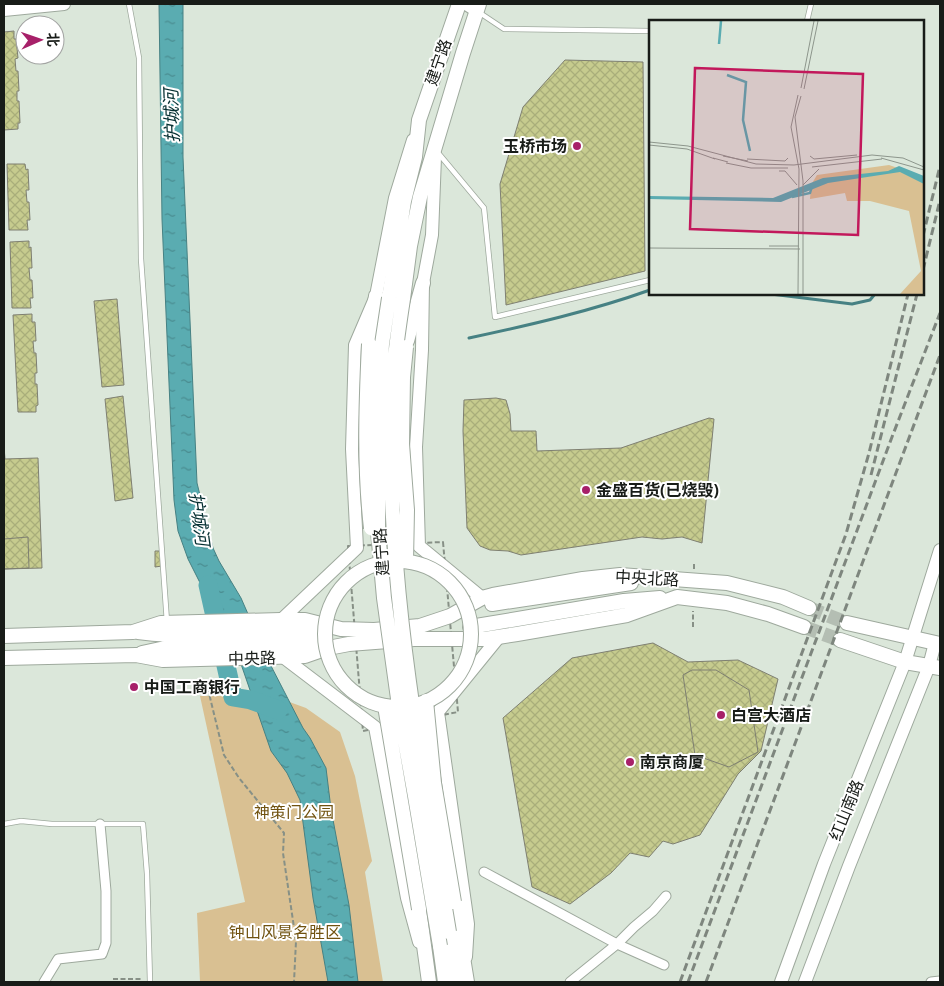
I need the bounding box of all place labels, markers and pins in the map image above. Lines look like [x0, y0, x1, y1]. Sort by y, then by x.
place label: 玉桥市场 [503, 135, 567, 157]
marker: 玉桥市场 [571, 140, 583, 152]
place label: 金盛百货(已烧毁) [596, 479, 719, 501]
marker: 金盛百货(已烧毁) [580, 484, 592, 496]
place label: 中国工商银行 [144, 676, 240, 698]
marker: 中国工商银行 [128, 681, 140, 693]
place label: 白宫大酒店 [731, 704, 811, 726]
marker: 白宫大酒店 [715, 709, 727, 721]
place label: 南京商厦 [640, 751, 704, 773]
marker: 南京商厦 [624, 756, 636, 768]

